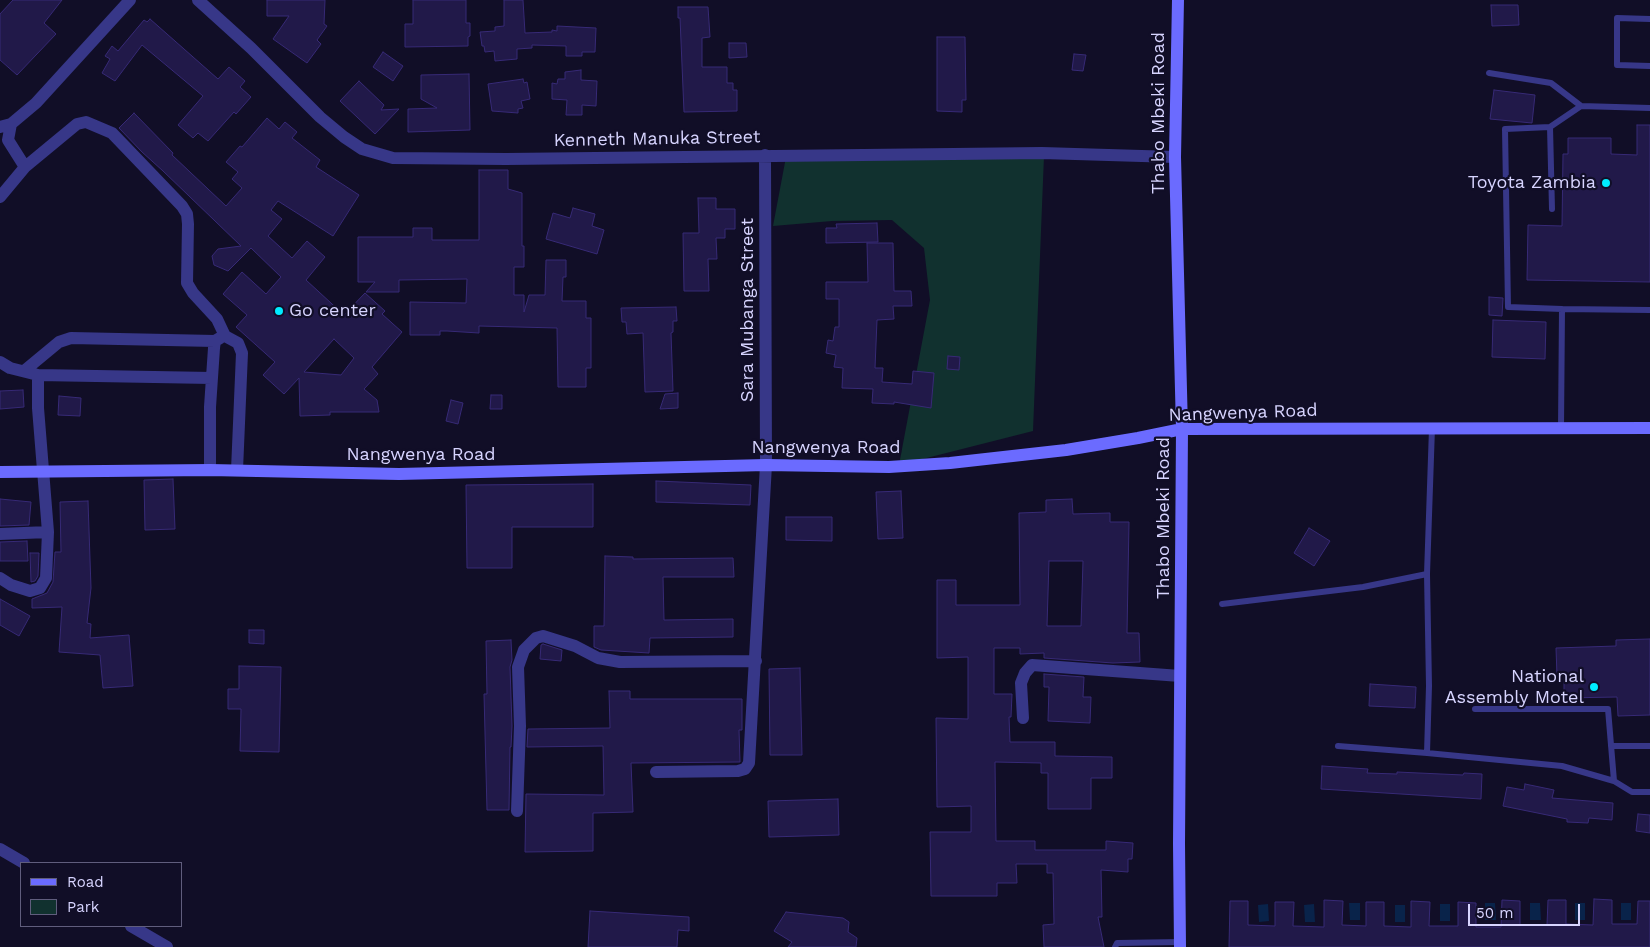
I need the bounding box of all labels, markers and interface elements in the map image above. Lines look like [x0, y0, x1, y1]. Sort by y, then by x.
street label: Thabo Mbeki Road [1148, 32, 1170, 194]
street label: Kenneth Manuka Street [553, 126, 761, 152]
place label: Toyota Zambia [1468, 172, 1596, 194]
marker: Toyota Zambia [1600, 177, 1612, 189]
street label: Sara Mubanga Street [737, 218, 759, 402]
place label: Go center [289, 300, 376, 322]
marker: Go center [273, 305, 285, 317]
street label: Nangwenya Road [1168, 400, 1318, 426]
street label: Nangwenya Road [751, 437, 901, 459]
street label: Thabo Mbeki Road [1153, 437, 1175, 599]
street label: Nangwenya Road [346, 444, 496, 466]
place label: National Assembly Motel [1445, 666, 1584, 709]
marker: National Assembly Motel [1588, 681, 1600, 693]
legend [20, 862, 182, 927]
text: Road [67, 873, 104, 891]
scale bar [1470, 894, 1582, 926]
text: Park [67, 898, 99, 916]
text: 50 m [1476, 904, 1513, 922]

